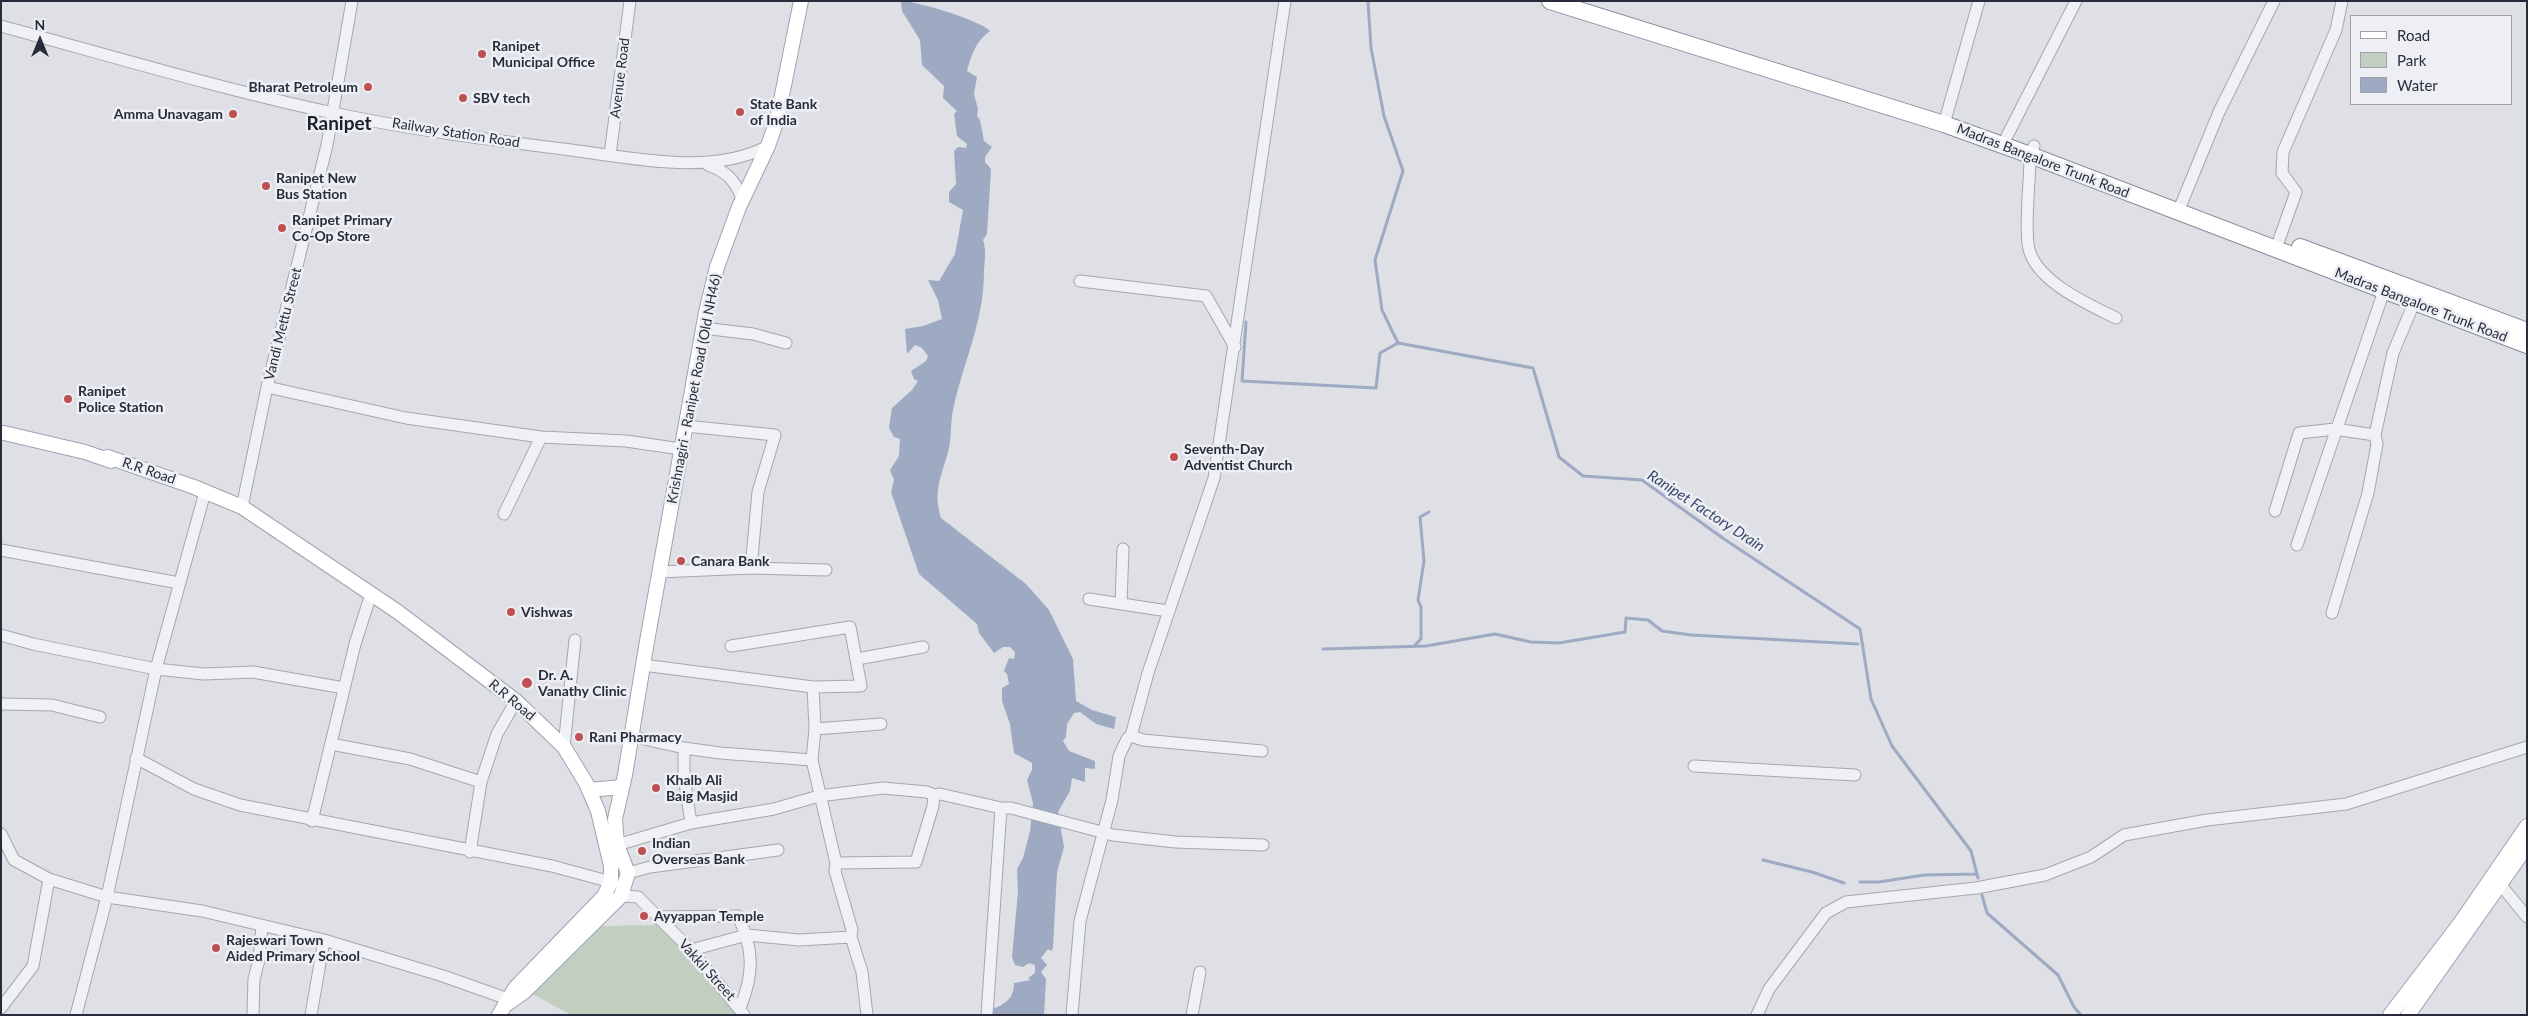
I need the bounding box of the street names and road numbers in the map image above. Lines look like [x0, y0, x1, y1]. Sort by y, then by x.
street label: Avenue Road [607, 37, 633, 119]
street label: Railway Station Road [391, 115, 521, 151]
street label: Madras Bangalore Trunk Road [1954, 120, 2132, 202]
street label: Madras Bangalore Trunk Road [2332, 264, 2510, 346]
street label: Vandi Mettu Street [261, 266, 305, 382]
street label: Krishnagiri - Ranipet Road (Old NH46) [663, 273, 725, 505]
street label: R.R Road [120, 454, 178, 488]
street label: R.R Road [485, 676, 539, 724]
street label: Vakkil Street [675, 936, 739, 1004]

